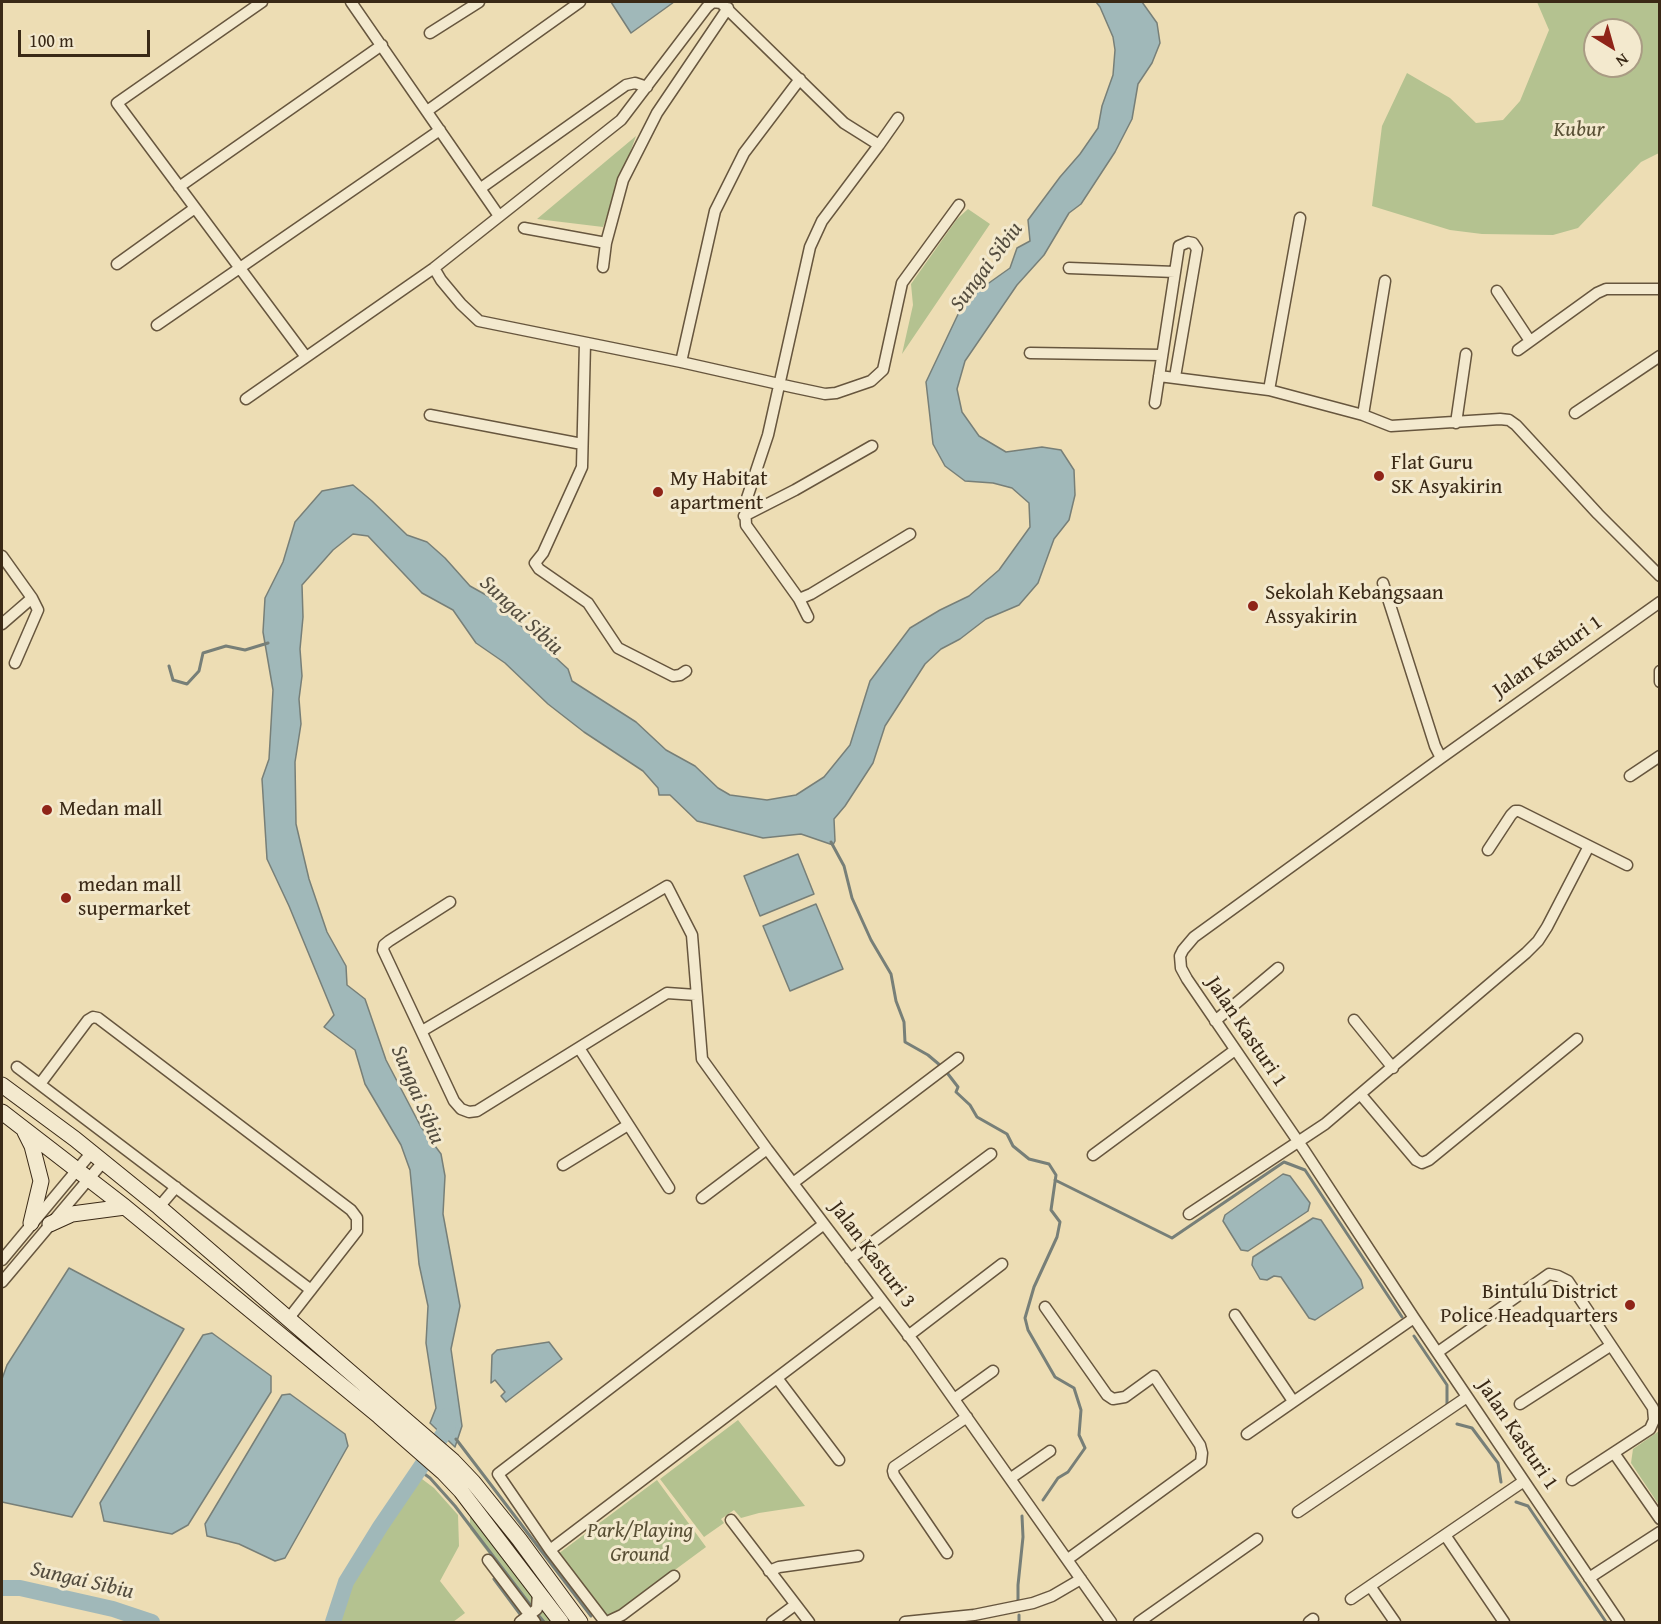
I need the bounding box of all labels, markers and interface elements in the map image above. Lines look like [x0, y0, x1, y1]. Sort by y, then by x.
scale bar [21, 18, 153, 56]
north arrow [1583, 18, 1643, 78]
text: 100 m [29, 27, 74, 54]
text: N [1611, 48, 1634, 74]
park label: Kubur [1554, 118, 1604, 144]
water label: Sungai Sibiu [945, 217, 1029, 317]
place label: Flat Guru SK Asyakirin [1391, 451, 1502, 501]
place label: My Habitat apartment [670, 467, 768, 517]
marker: Flat Guru SK Asyakirin [1372, 469, 1386, 483]
marker: My Habitat apartment [651, 485, 665, 499]
water label: Sungai Sibiu [473, 570, 569, 662]
place label: Sekolah Kebangsaan Assyakirin [1265, 581, 1444, 631]
marker: Sekolah Kebangsaan Assyakirin [1246, 599, 1260, 613]
street label: Jalan Kasturi 1 [1489, 610, 1607, 704]
place label: Medan mall [59, 797, 162, 823]
marker: Medan mall [40, 803, 54, 817]
place label: medan mall supermarket [78, 873, 191, 923]
marker: medan mall supermarket [59, 891, 73, 905]
street label: Jalan Kasturi 1 [1200, 972, 1292, 1092]
water label: Sungai Sibiu [384, 1041, 450, 1149]
street label: Jalan Kasturi 3 [824, 1196, 920, 1314]
place label: Bintulu District Police Headquarters [1440, 1280, 1618, 1330]
marker: Bintulu District Police Headquarters [1623, 1298, 1637, 1312]
street label: Jalan Kasturi 1 [1471, 1375, 1563, 1495]
park label: Park/Playing Ground [587, 1519, 693, 1569]
water label: Sungai Sibiu [28, 1556, 136, 1606]

